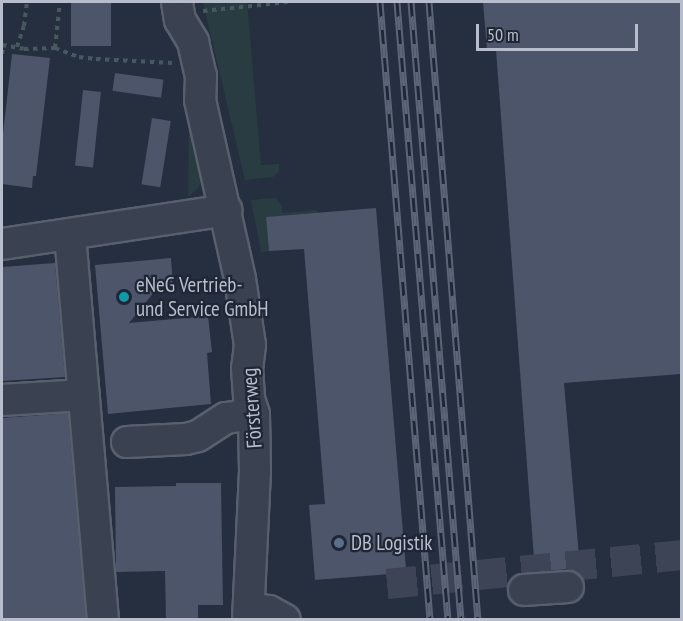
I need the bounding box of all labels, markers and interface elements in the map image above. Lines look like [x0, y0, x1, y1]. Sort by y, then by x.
scale bar [479, 12, 641, 50]
text: 50 m [487, 23, 519, 46]
place label: eNeG Vertrieb- und Service GmbH [136, 272, 269, 322]
marker: eNeG Vertrieb- und Service GmbH [117, 290, 131, 304]
street label: Försterweg [237, 367, 267, 449]
place label: DB Logistik [351, 530, 432, 556]
marker: DB Logistik [332, 536, 346, 550]

